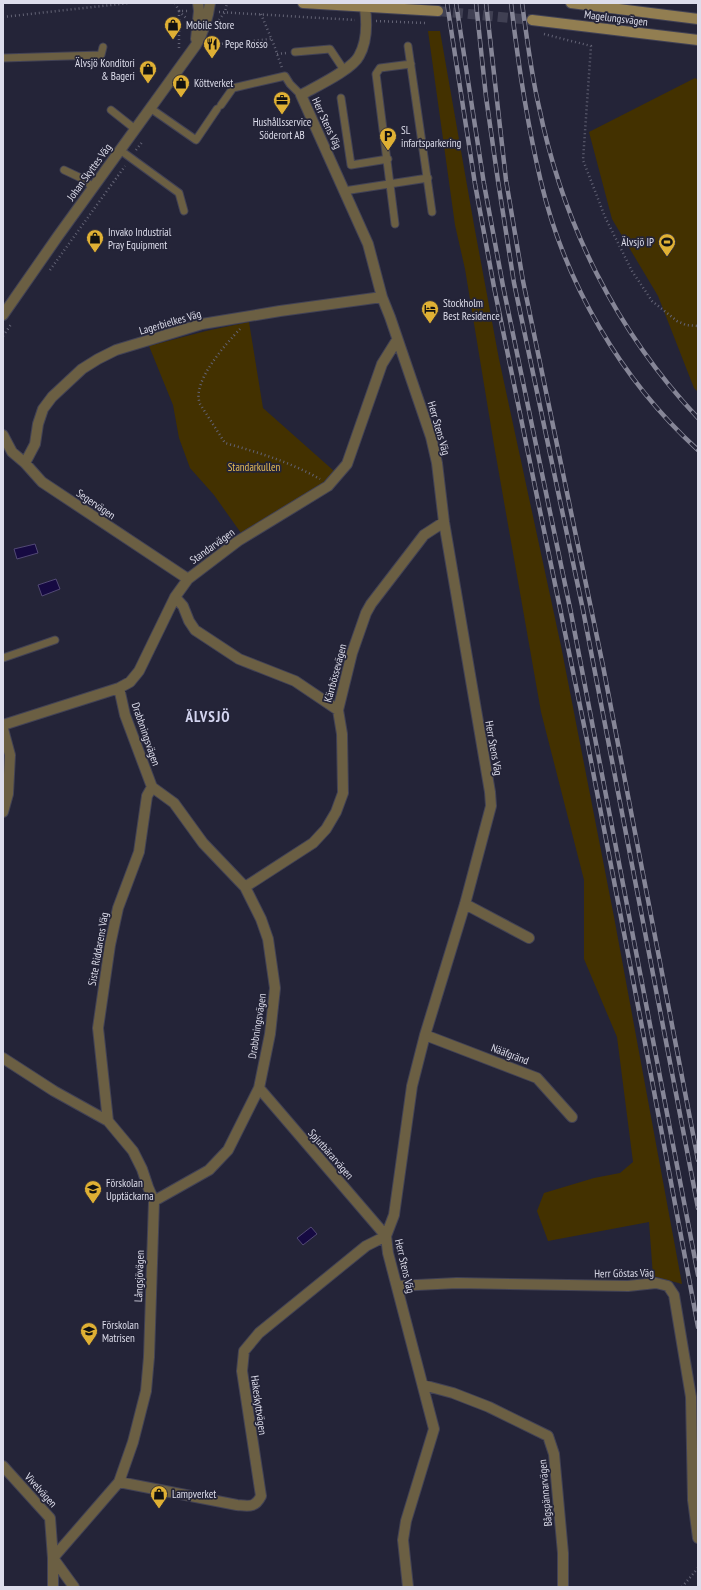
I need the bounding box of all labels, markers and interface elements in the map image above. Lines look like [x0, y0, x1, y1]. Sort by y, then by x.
street label: Magelungsvägen [583, 7, 649, 29]
shop icon: Mobile Store [163, 15, 183, 40]
place label: Mobile Store [186, 18, 235, 32]
restaurant icon: Pepe Rosso [202, 34, 222, 59]
place label: Pepe Rosso [225, 37, 268, 51]
place label: Älvsjö Konditori & Bageri [75, 56, 135, 83]
shop icon: Älvsjö Konditori & Bageri [138, 59, 158, 84]
shop icon: Köttverket [171, 73, 191, 98]
place label: Köttverket [194, 76, 233, 90]
office icon: Hushållsservice Söderort AB [272, 90, 292, 115]
street label: Herr Stens Väg [309, 95, 345, 151]
place label: Hushållsservice Söderort AB [253, 115, 312, 142]
place label: SL infartsparkering [401, 123, 462, 150]
parking icon: SL infartsparkering [378, 126, 398, 151]
street label: Johan Skyttes Väg [63, 141, 115, 204]
place label: Invako Industrial Pray Equipment [108, 225, 172, 252]
shop icon: Invako Industrial Pray Equipment [85, 228, 105, 253]
sports icon: Älvsjö IP [657, 232, 677, 257]
place label: Älvsjö IP [621, 235, 654, 249]
place label: Stockholm Best Residence [443, 296, 500, 323]
hotel icon: Stockholm Best Residence [420, 299, 440, 324]
street label: Lagerbielkes Väg [137, 306, 203, 338]
street label: Herr Stens Väg [425, 399, 453, 457]
park label: Standarkullen [228, 460, 281, 474]
street label: Segervägen [74, 486, 118, 522]
street label: Standarvägen [187, 525, 237, 567]
street label: Kärrbössevägen [320, 642, 350, 704]
street label: Drabbningsvägen [129, 700, 163, 768]
district label: ÄLVSJÖ [184, 707, 231, 726]
street label: Herr Stens Väg [482, 719, 506, 777]
street label: Siste Riddarens Väg [85, 911, 111, 987]
street label: Drabbningsvägen [245, 992, 269, 1060]
street label: Nääfgränd [489, 1040, 531, 1068]
street label: Spjutbärarvägen [305, 1126, 357, 1182]
place label: Förskolan Upptäckarna [106, 1176, 154, 1203]
school or university icon: Förskolan Upptäckarna [83, 1179, 103, 1204]
street label: Herr Stens Väg [392, 1237, 418, 1295]
street label: Långsjövägen [131, 1250, 147, 1302]
street label: Herr Göstas Väg [594, 1265, 654, 1281]
place label: Förskolan Matrisen [102, 1318, 139, 1345]
school or university icon: Förskolan Matrisen [79, 1321, 99, 1346]
street label: Hakeskyttvägen [248, 1374, 270, 1436]
street label: Bågspännarvägen [535, 1459, 555, 1527]
street label: Vivelvägen [21, 1469, 60, 1510]
shop icon: Lampverket [149, 1484, 169, 1509]
place label: Lampverket [172, 1487, 216, 1501]

